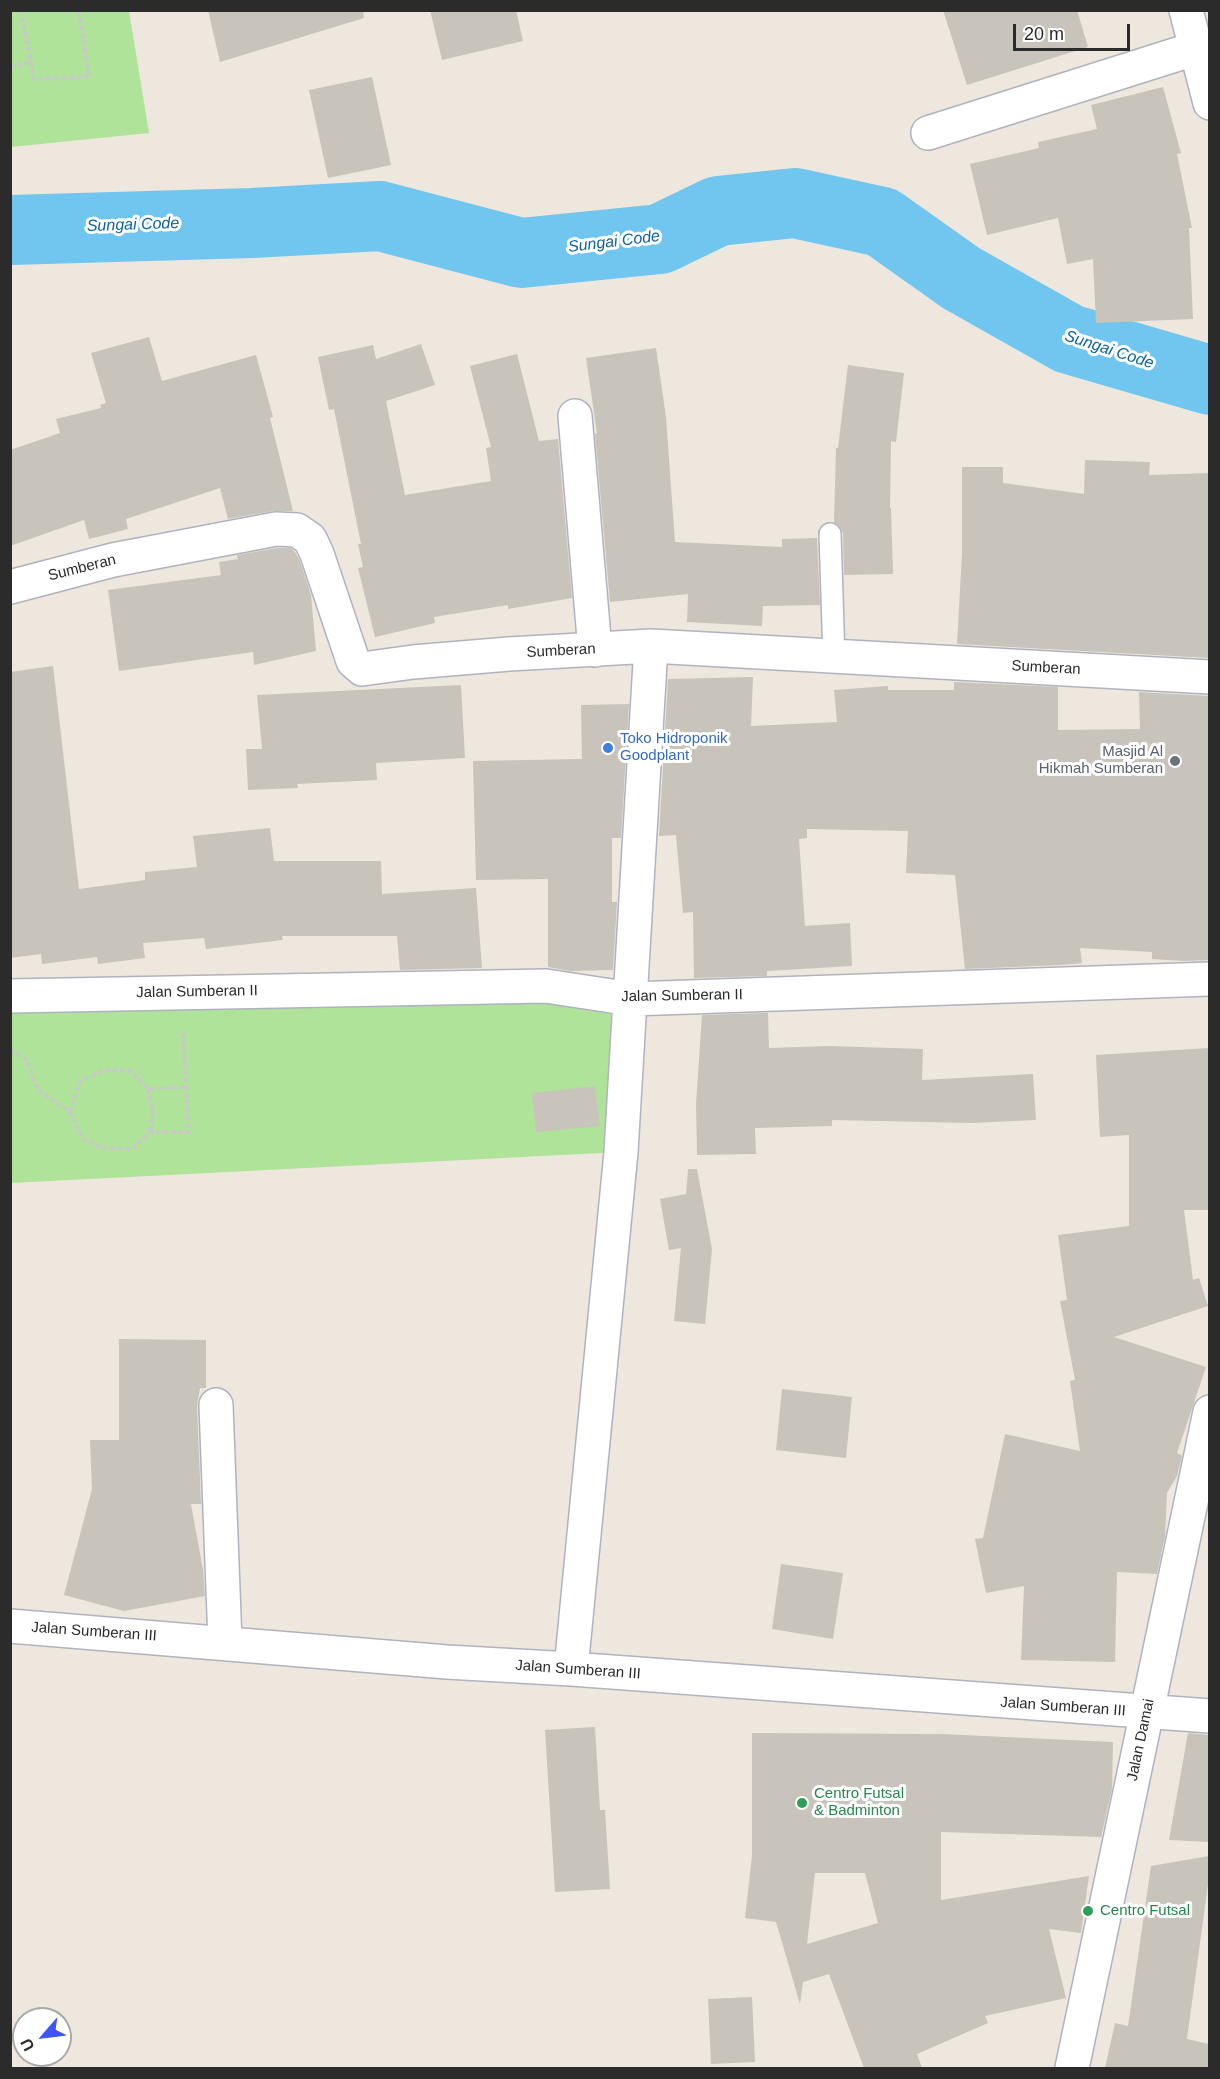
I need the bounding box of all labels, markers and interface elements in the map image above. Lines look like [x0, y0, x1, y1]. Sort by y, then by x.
scale bar [1016, 12, 1133, 50]
text: 20 m [1024, 24, 1064, 44]
water label: Sungai Code [86, 214, 180, 236]
water label: Sungai Code [567, 227, 661, 257]
water label: Sungai Code [1062, 327, 1156, 373]
street label: Sumberan [46, 551, 118, 585]
street label: Sumberan [526, 640, 596, 662]
street label: Sumberan [1011, 657, 1081, 679]
place label: Toko Hidroponik Goodplant [620, 730, 728, 765]
marker: Toko Hidroponik Goodplant [601, 741, 615, 755]
place label: Masjid Al Hikmah Sumberan [1039, 743, 1163, 778]
marker: Masjid Al Hikmah Sumberan [1168, 754, 1182, 768]
street label: Jalan Sumberan II [136, 982, 258, 1002]
street label: Jalan Sumberan II [621, 986, 743, 1006]
street label: Jalan Sumberan III [31, 1619, 157, 1645]
street label: Jalan Sumberan III [515, 1657, 641, 1683]
street label: Jalan Sumberan III [1000, 1694, 1126, 1720]
street label: Jalan Damai [1124, 1697, 1158, 1783]
place label: Centro Futsal & Badminton [814, 1785, 904, 1820]
marker: Centro Futsal & Badminton [795, 1796, 809, 1810]
place label: Centro Futsal [1100, 1902, 1190, 1920]
marker: Centro Futsal [1081, 1904, 1095, 1918]
north arrow [12, 2007, 72, 2067]
text: U [17, 2036, 38, 2054]

